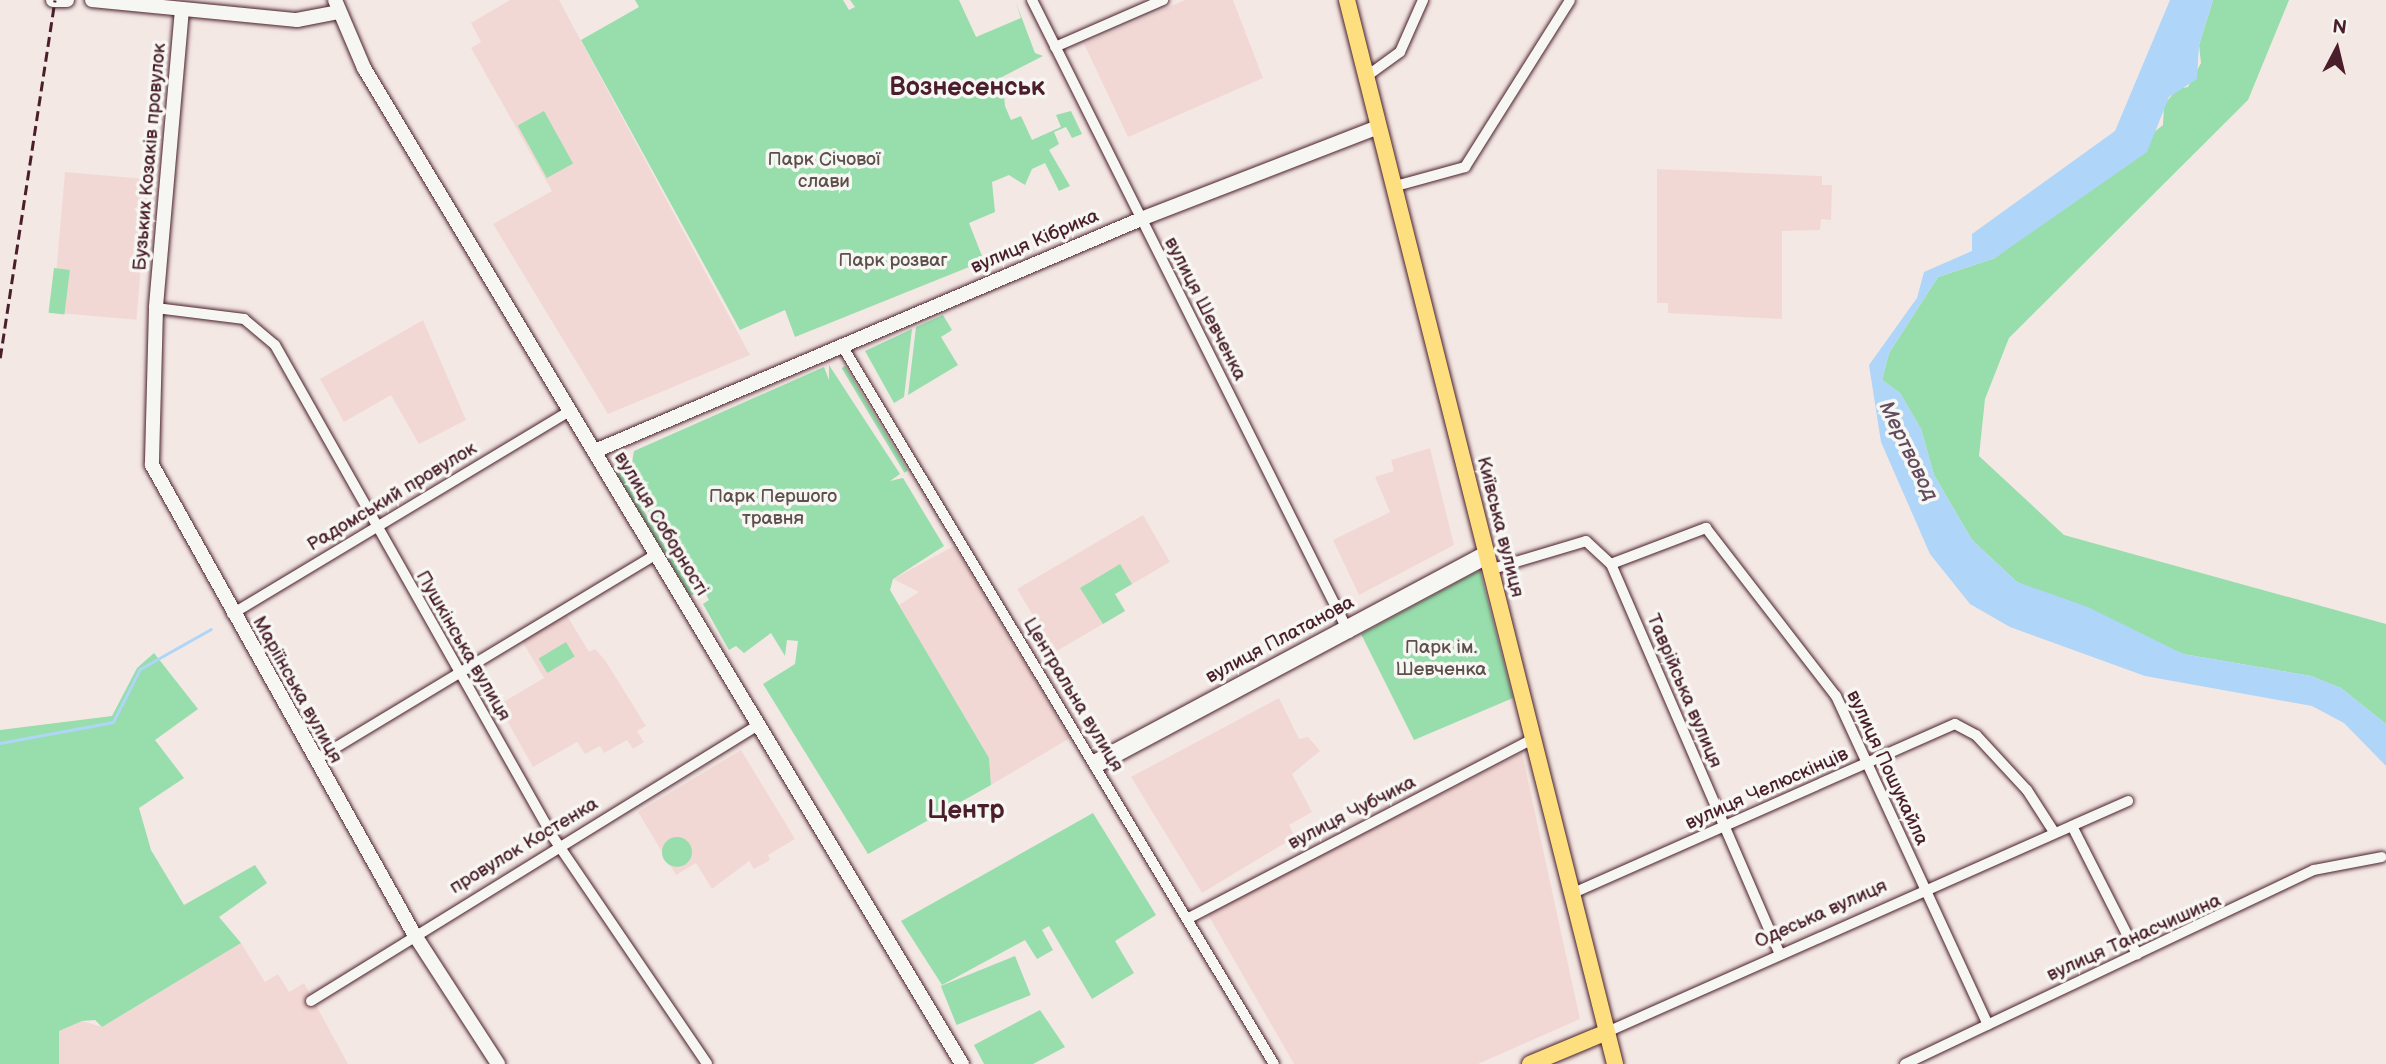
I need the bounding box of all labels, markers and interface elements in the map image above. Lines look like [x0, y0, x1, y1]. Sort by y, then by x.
north arrow [2302, 14, 2372, 84]
text: N [2331, 15, 2348, 40]
street label: Бузьких Козаків провулок [129, 42, 171, 272]
district label: Вознесенськ [889, 72, 1045, 104]
park label: Парк Січової слави [767, 149, 881, 193]
street label: вулиця Кібрика [968, 205, 1102, 279]
street label: вулиця Шевченка [1159, 233, 1251, 385]
park label: Парк розваг [838, 250, 948, 272]
water label: Мертвовод [1873, 397, 1943, 505]
street label: Радомський провулок [303, 437, 481, 557]
street label: вулиця Соборності [609, 448, 713, 600]
street label: Київська вулиця [1472, 454, 1528, 600]
park label: Парк Першого травня [709, 486, 837, 530]
street label: Пушкінська вулиця [411, 567, 515, 725]
street label: вулиця Платанова [1202, 591, 1358, 689]
street label: Таврійська вулиця [1641, 611, 1727, 771]
street label: Маріїнська вулиця [247, 613, 347, 767]
street label: Центральна вулиця [1018, 614, 1128, 776]
park label: Парк ім. Шевченка [1395, 637, 1487, 681]
street label: вулиця Пошукайла [1841, 687, 1933, 849]
street label: вулиця Челюскінців [1682, 743, 1852, 835]
street label: вулиця Чубчика [1284, 771, 1420, 855]
street label: провулок Костенка [446, 793, 602, 899]
district label: Центр [927, 795, 1005, 827]
street label: Одеська вулиця [1751, 875, 1891, 953]
street label: вулиця Танасчишина [2043, 889, 2225, 987]

